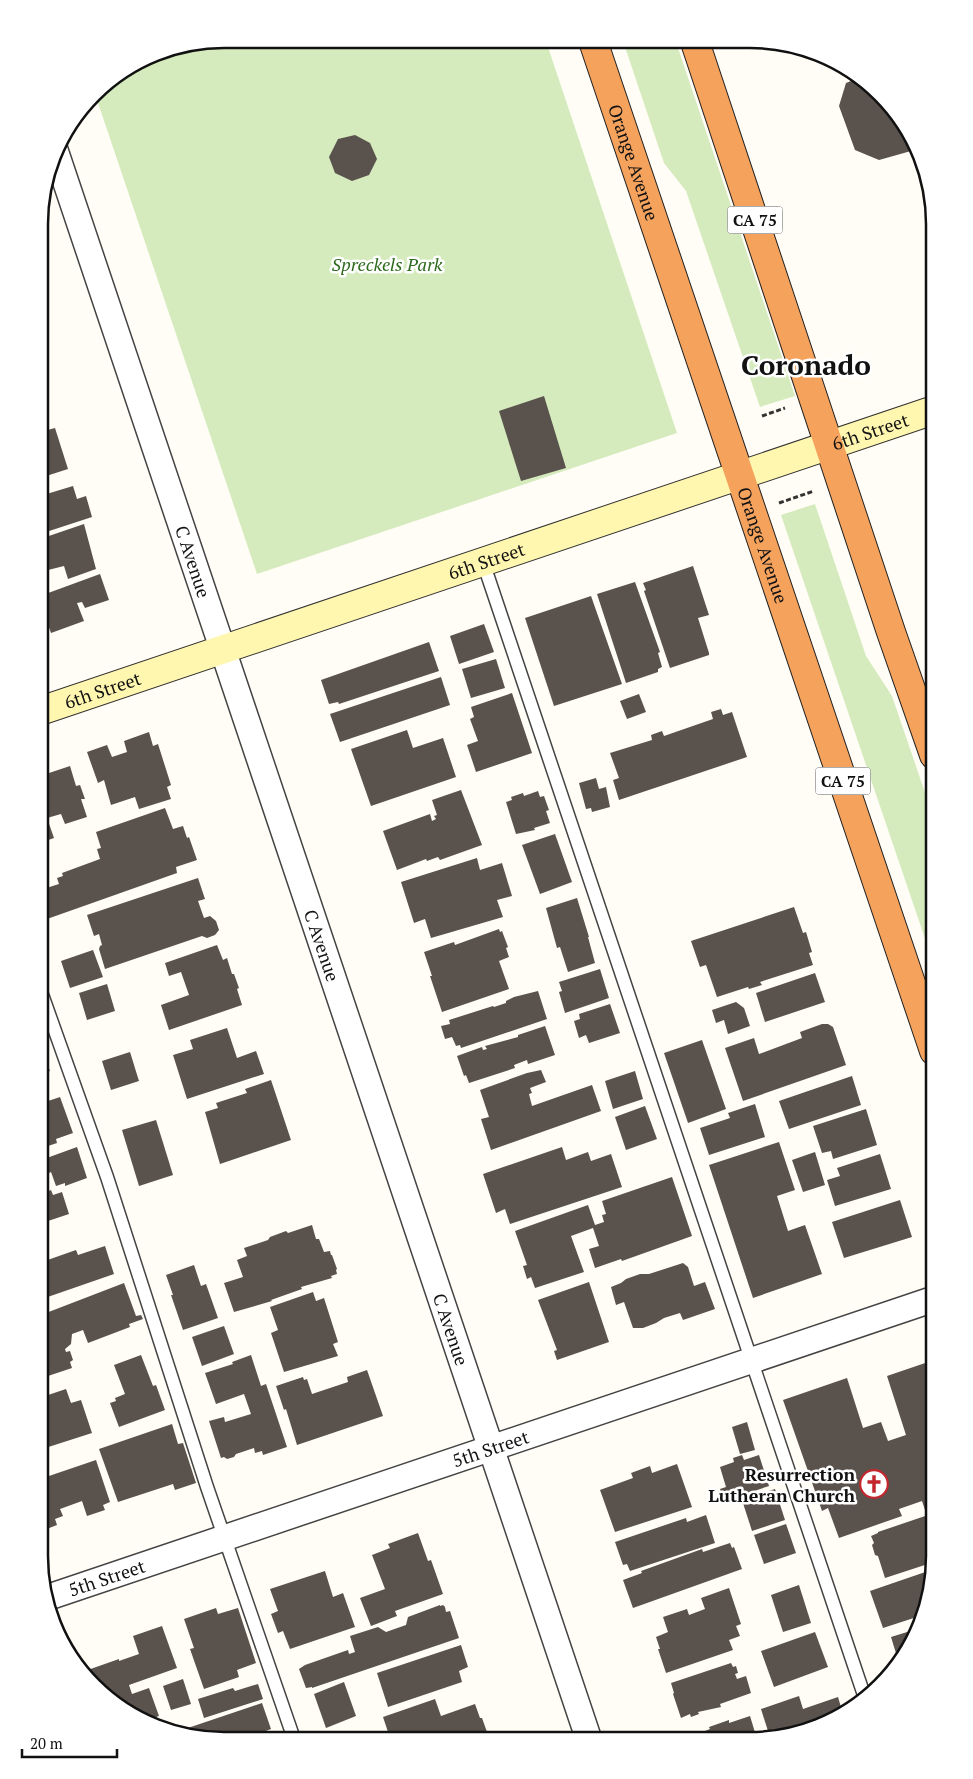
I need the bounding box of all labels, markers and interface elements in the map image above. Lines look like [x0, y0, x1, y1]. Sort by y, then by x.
street label: Orange Avenue [603, 101, 665, 224]
road number: CA 75 [728, 206, 782, 234]
park label: Spreckels Park [331, 252, 443, 276]
district label: Coronado [741, 346, 871, 383]
street label: 6th Street [829, 407, 912, 456]
street label: Orange Avenue [732, 484, 794, 606]
street label: C Avenue [170, 522, 216, 601]
street label: 6th Street [445, 537, 528, 585]
street label: 6th Street [61, 666, 144, 714]
road number: CA 75 [816, 768, 870, 794]
street label: C Avenue [299, 906, 345, 985]
street label: C Avenue [428, 1290, 474, 1368]
street label: 5th Street [449, 1424, 532, 1472]
place label: Resurrection Lutheran Church [708, 1462, 855, 1507]
church icon: Resurrection Lutheran Church [859, 1469, 889, 1499]
street label: 5th Street [65, 1553, 148, 1602]
scale bar [22, 1726, 118, 1758]
text: 20 m [30, 1733, 63, 1753]

